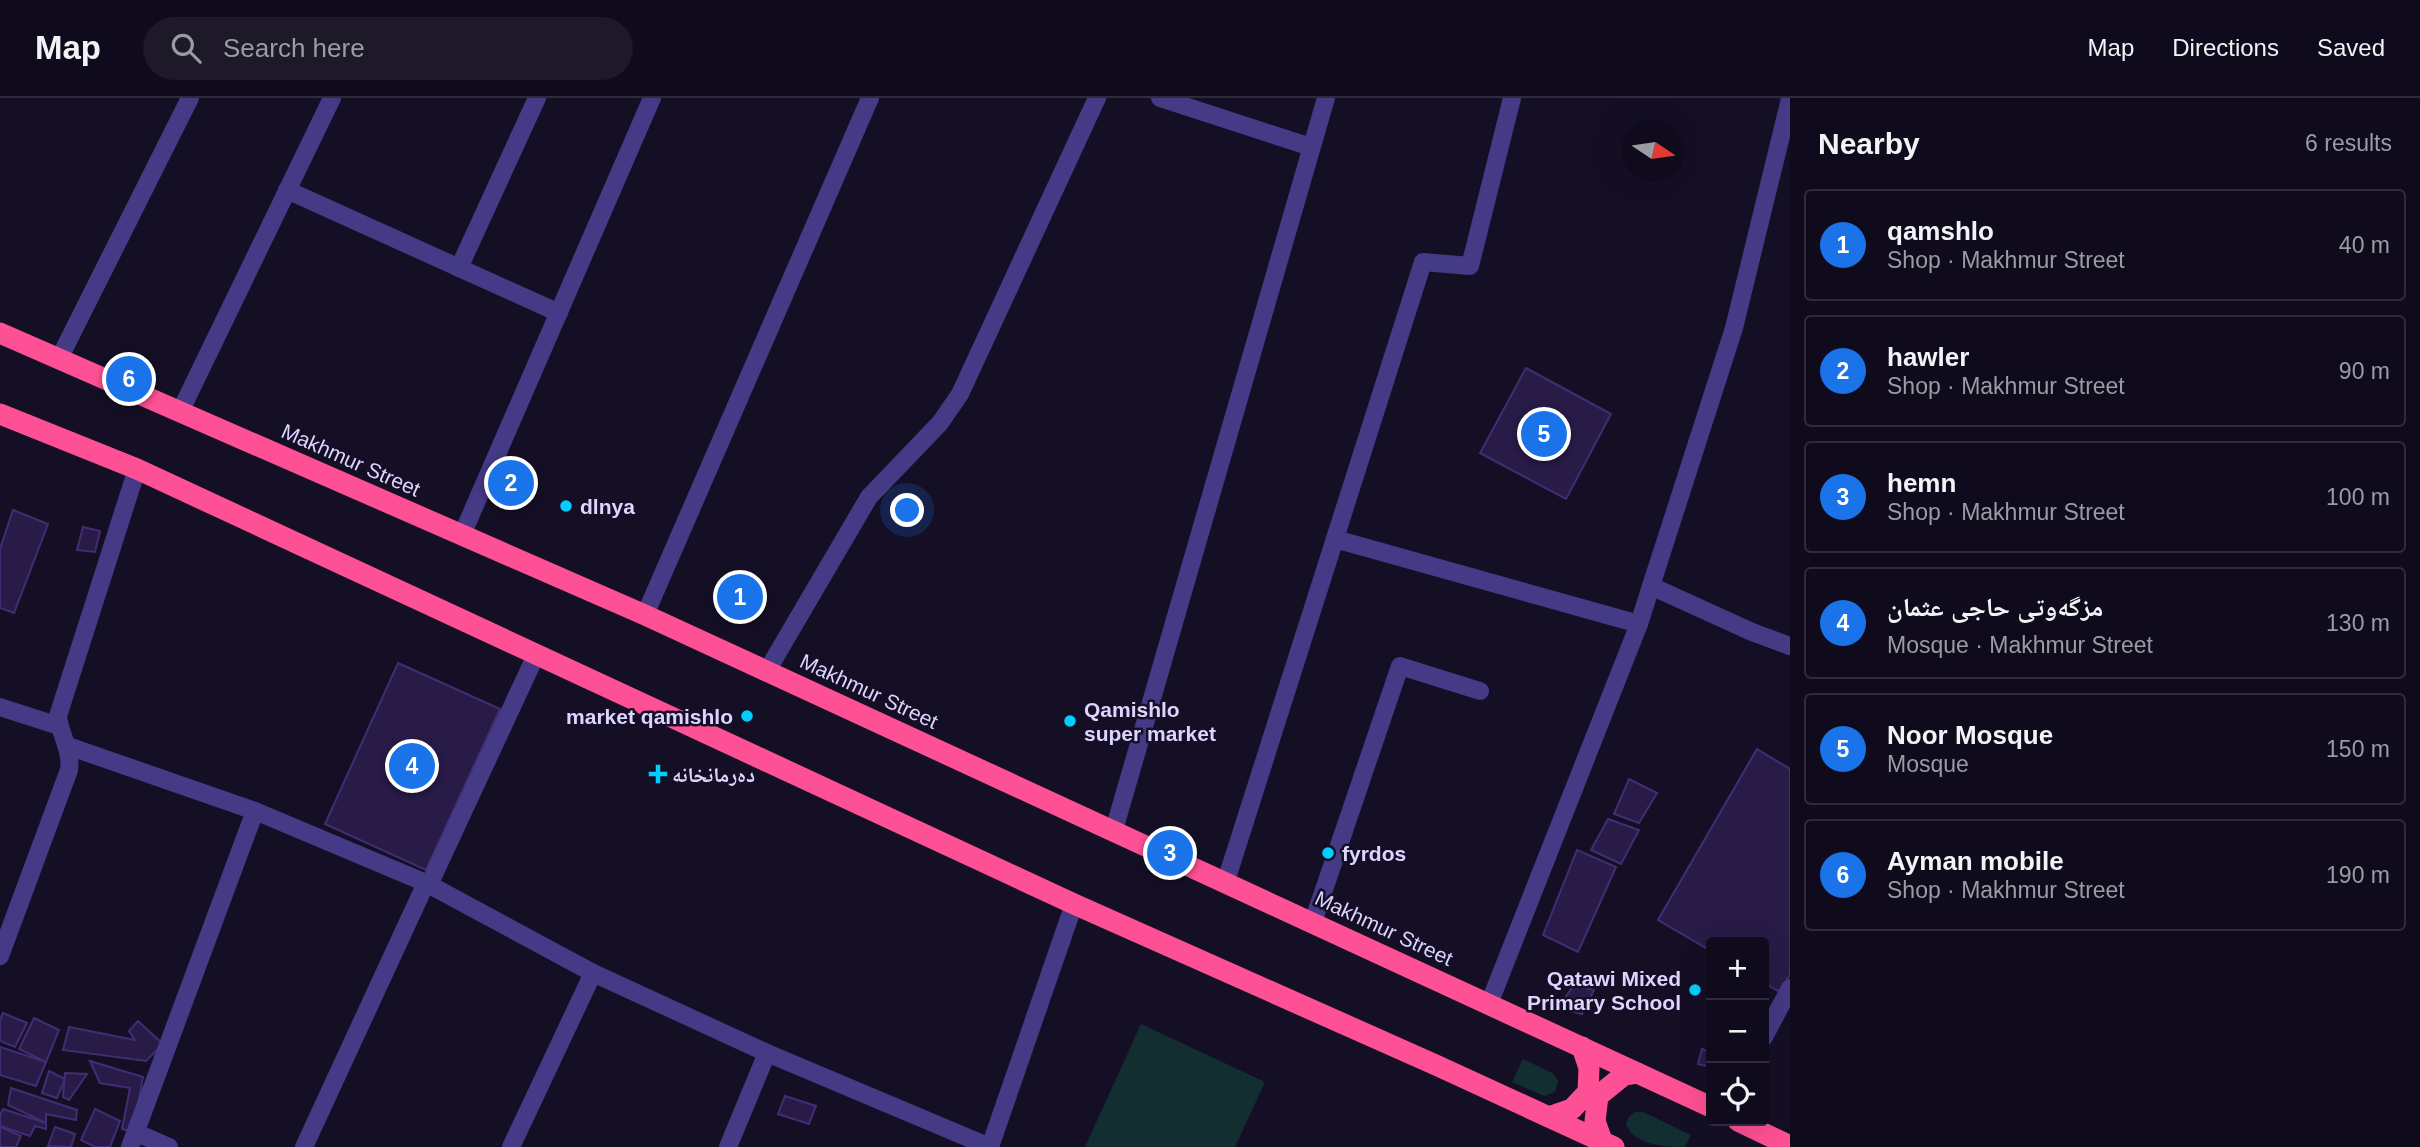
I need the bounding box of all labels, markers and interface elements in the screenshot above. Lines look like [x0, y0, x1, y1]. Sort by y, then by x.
search box [143, 17, 633, 80]
text: Map [35, 29, 101, 66]
icon: search [167, 29, 205, 67]
text: Search here [223, 33, 365, 63]
text: Map [2088, 34, 2134, 61]
text: Directions [2172, 34, 2279, 61]
text: Saved [2317, 34, 2385, 61]
north arrow [1622, 119, 1685, 182]
text: Nearby [1818, 127, 1920, 160]
text: 6 results [2305, 130, 2392, 156]
text: qamshlo [1887, 216, 1994, 246]
text: 1 [1837, 232, 1849, 258]
text: 40 m [2339, 232, 2390, 258]
text: Shop · Makhmur Street [1887, 247, 2125, 273]
text: hawler [1887, 342, 1969, 372]
pin: 6 [106, 353, 152, 405]
text: 2 [1837, 358, 1849, 384]
text: 90 m [2339, 358, 2390, 384]
text: Shop · Makhmur Street [1887, 373, 2125, 399]
pin: 5 [1521, 408, 1567, 460]
street label: Makhmur Street [278, 419, 424, 501]
pin: 2 [488, 457, 534, 509]
text: hemn [1887, 468, 1956, 498]
text: 3 [1837, 484, 1849, 510]
text: 100 m [2326, 484, 2390, 510]
your location [890, 493, 924, 527]
place label: dlnya [580, 495, 635, 518]
marker: dlnya [558, 498, 574, 514]
text: Shop · Makhmur Street [1887, 499, 2125, 525]
pin: 1 [717, 571, 763, 623]
text: مزگەوتی حاجی عثمان [1887, 592, 2103, 622]
text: 4 [1837, 610, 1849, 636]
text: 130 m [2326, 610, 2390, 636]
text: Mosque · Makhmur Street [1887, 632, 2153, 658]
street label: Makhmur Street [796, 649, 942, 733]
place label: Qamishlo super market [1084, 698, 1216, 745]
place label: market qamishlo [566, 705, 733, 728]
marker: market qamishlo [739, 708, 755, 724]
marker: Qamishlo super market [1062, 713, 1078, 729]
text: Noor Mosque [1887, 720, 2053, 750]
text: 5 [1837, 736, 1849, 762]
text: 150 m [2326, 736, 2390, 762]
pin: 4 [389, 740, 435, 792]
text: Mosque [1887, 751, 1969, 777]
place label: ده‌رمانخانه‌ [672, 763, 755, 786]
marker: ده‌رمانخانه‌ [650, 766, 666, 782]
pin: 3 [1147, 827, 1193, 879]
place label: fyrdos [1342, 842, 1406, 865]
marker: fyrdos [1320, 845, 1336, 861]
text: Ayman mobile [1887, 846, 2064, 876]
text: 6 [1837, 862, 1849, 888]
text: 190 m [2326, 862, 2390, 888]
text: Shop · Makhmur Street [1887, 877, 2125, 903]
street label: Makhmur Street [1311, 886, 1457, 970]
map controls [1706, 937, 1769, 1126]
button: + [1706, 937, 1769, 1000]
place label: Qatawi Mixed Primary School [1527, 967, 1681, 1014]
marker: Qatawi Mixed Primary School [1687, 982, 1703, 998]
button: − [1706, 1000, 1769, 1063]
button: locate [1706, 1063, 1769, 1126]

